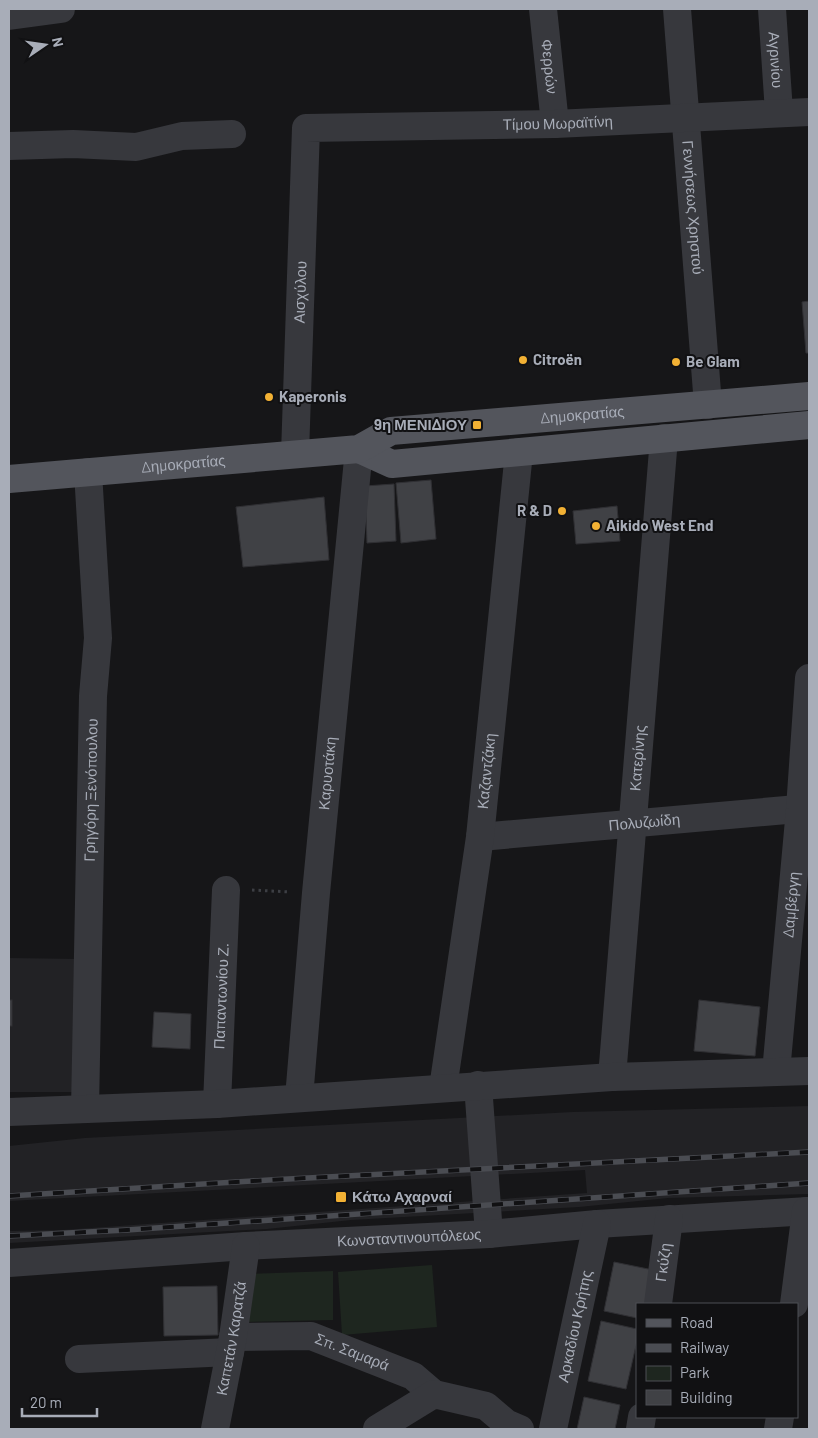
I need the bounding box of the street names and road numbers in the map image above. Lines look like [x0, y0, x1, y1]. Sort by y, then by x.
street label: Αγρινίου [766, 31, 787, 89]
street label: Φερρών [538, 38, 562, 95]
street label: Τίμου Μωραϊτίνη [503, 111, 613, 133]
street label: Γεννήσεως Χρηστού [679, 139, 708, 275]
street label: Αισχύλου [289, 261, 310, 324]
street label: Δημοκρατίας [539, 401, 625, 426]
street label: Δημοκρατίας [140, 450, 226, 476]
street label: Γρηγόρη Ξενόπουλου [80, 718, 101, 862]
street label: Κατερίνης [625, 724, 649, 792]
street label: Καζαντζάκη [473, 732, 498, 810]
street label: Καρυοτάκη [314, 736, 339, 811]
street label: Πολυζωίδη [608, 809, 681, 834]
street label: Δαμβέργη [778, 871, 802, 938]
street label: Παπαντωνίου Ζ. [209, 942, 232, 1050]
street label: Κωνσταντινουπόλεως [337, 1224, 482, 1249]
street label: Γκύζη [651, 1242, 674, 1283]
street label: Αρκαδίου Κρήτης [553, 1268, 595, 1384]
street label: Καπετάν Καρατζά [212, 1280, 249, 1397]
street label: Σπ. Σαμαρά [313, 1328, 392, 1374]

